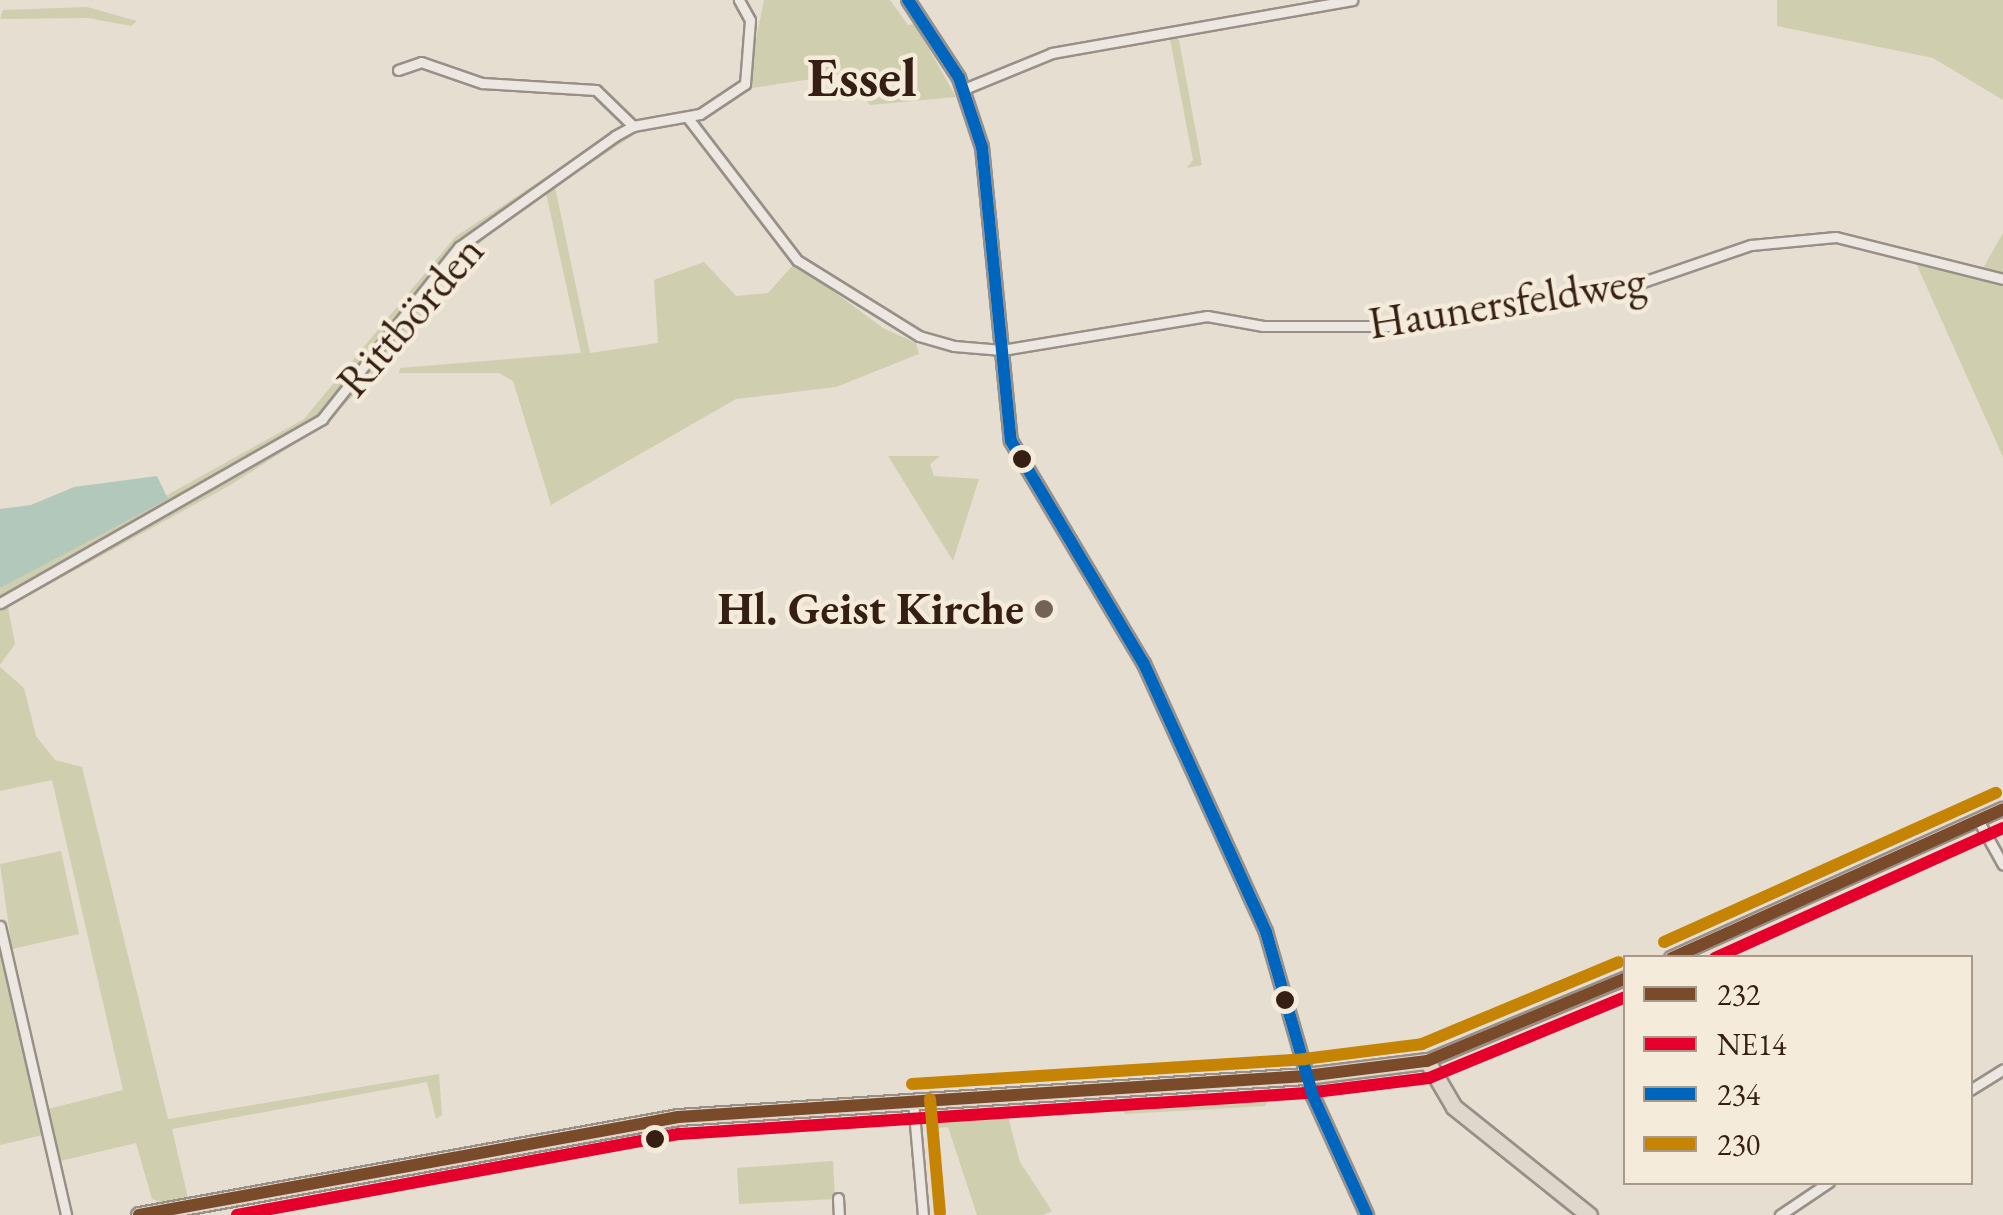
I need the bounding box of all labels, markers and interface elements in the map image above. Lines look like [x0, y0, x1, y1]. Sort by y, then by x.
district label: Essel [807, 44, 917, 110]
street label: Rittbörden [325, 224, 495, 408]
street label: Haunersfeldweg [1364, 253, 1650, 351]
unlabelled marker [1012, 449, 1032, 469]
place label: Hl. Geist Kirche [717, 582, 1024, 636]
marker: Hl. Geist Kirche [1033, 598, 1055, 620]
legend [1623, 955, 1973, 1185]
text: 232 [1717, 975, 1760, 1014]
unlabelled marker [1275, 990, 1295, 1010]
text: NE14 [1717, 1025, 1786, 1064]
text: 234 [1717, 1075, 1760, 1114]
text: 230 [1717, 1125, 1760, 1164]
unlabelled marker [645, 1129, 665, 1149]

